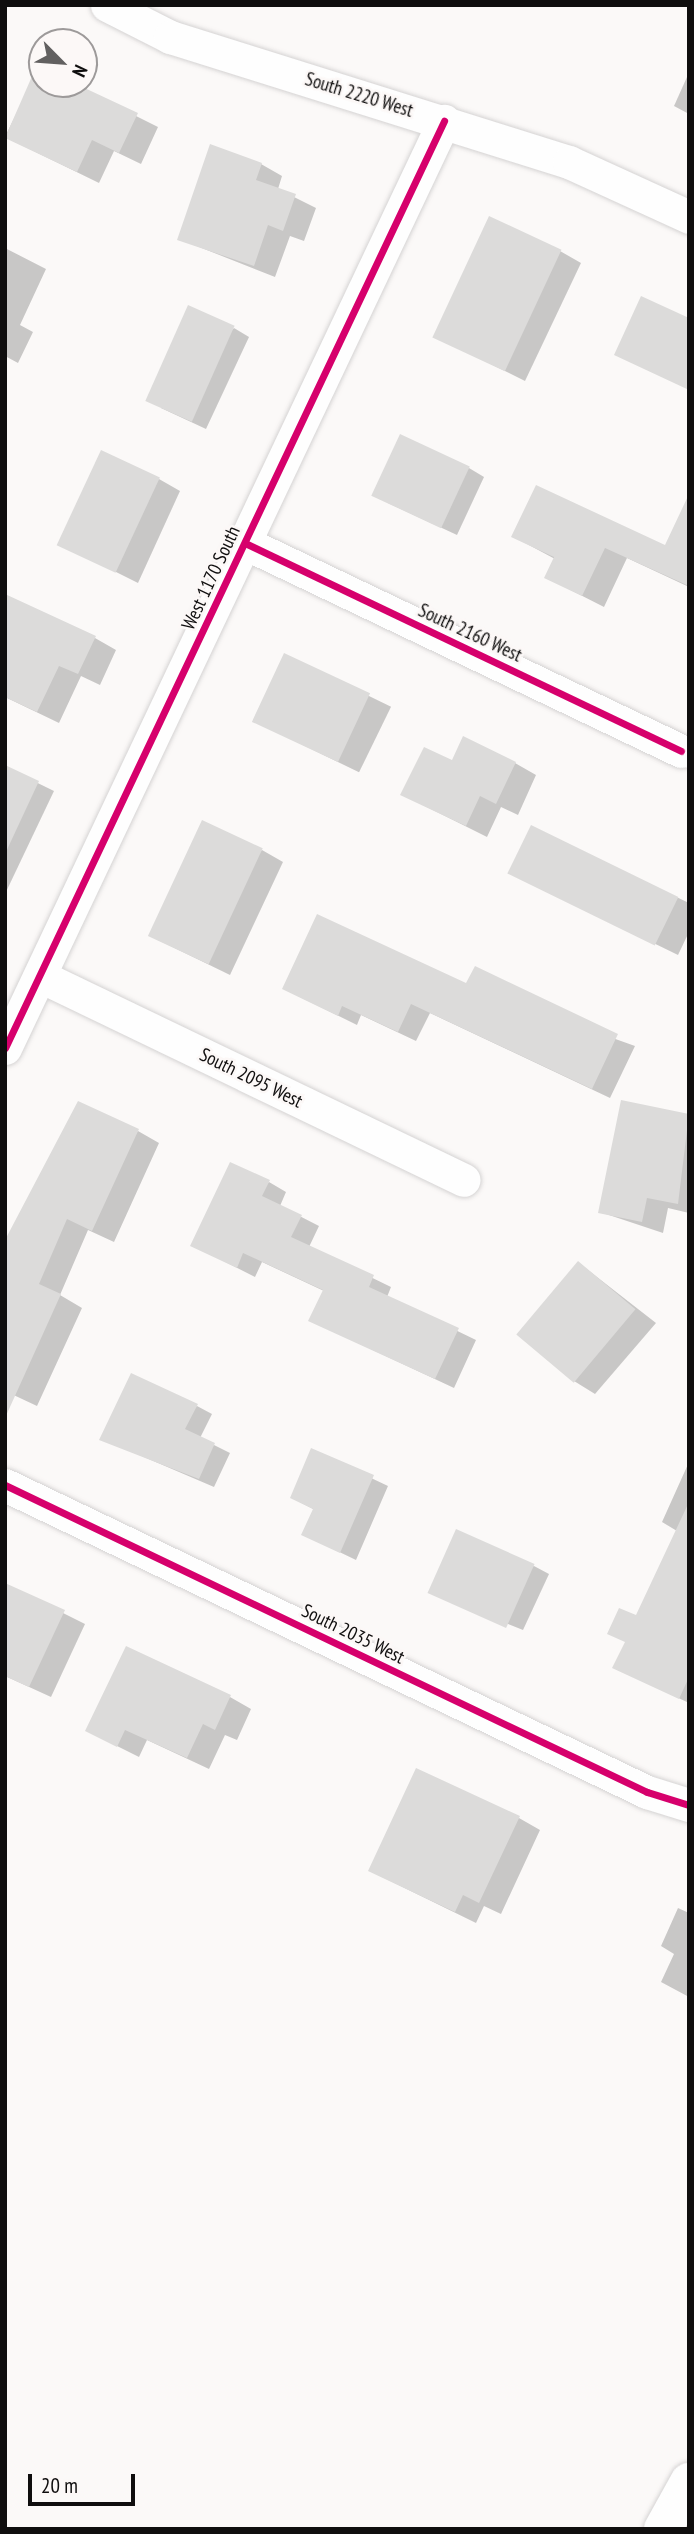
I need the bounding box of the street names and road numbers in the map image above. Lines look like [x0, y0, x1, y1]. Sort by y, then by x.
street label: South 2220 West [302, 68, 416, 122]
street label: West 1170 South [177, 522, 245, 634]
street label: South 2160 West [414, 599, 526, 667]
street label: South 2095 West [196, 1043, 306, 1113]
street label: South 2035 West [298, 1599, 408, 1669]

